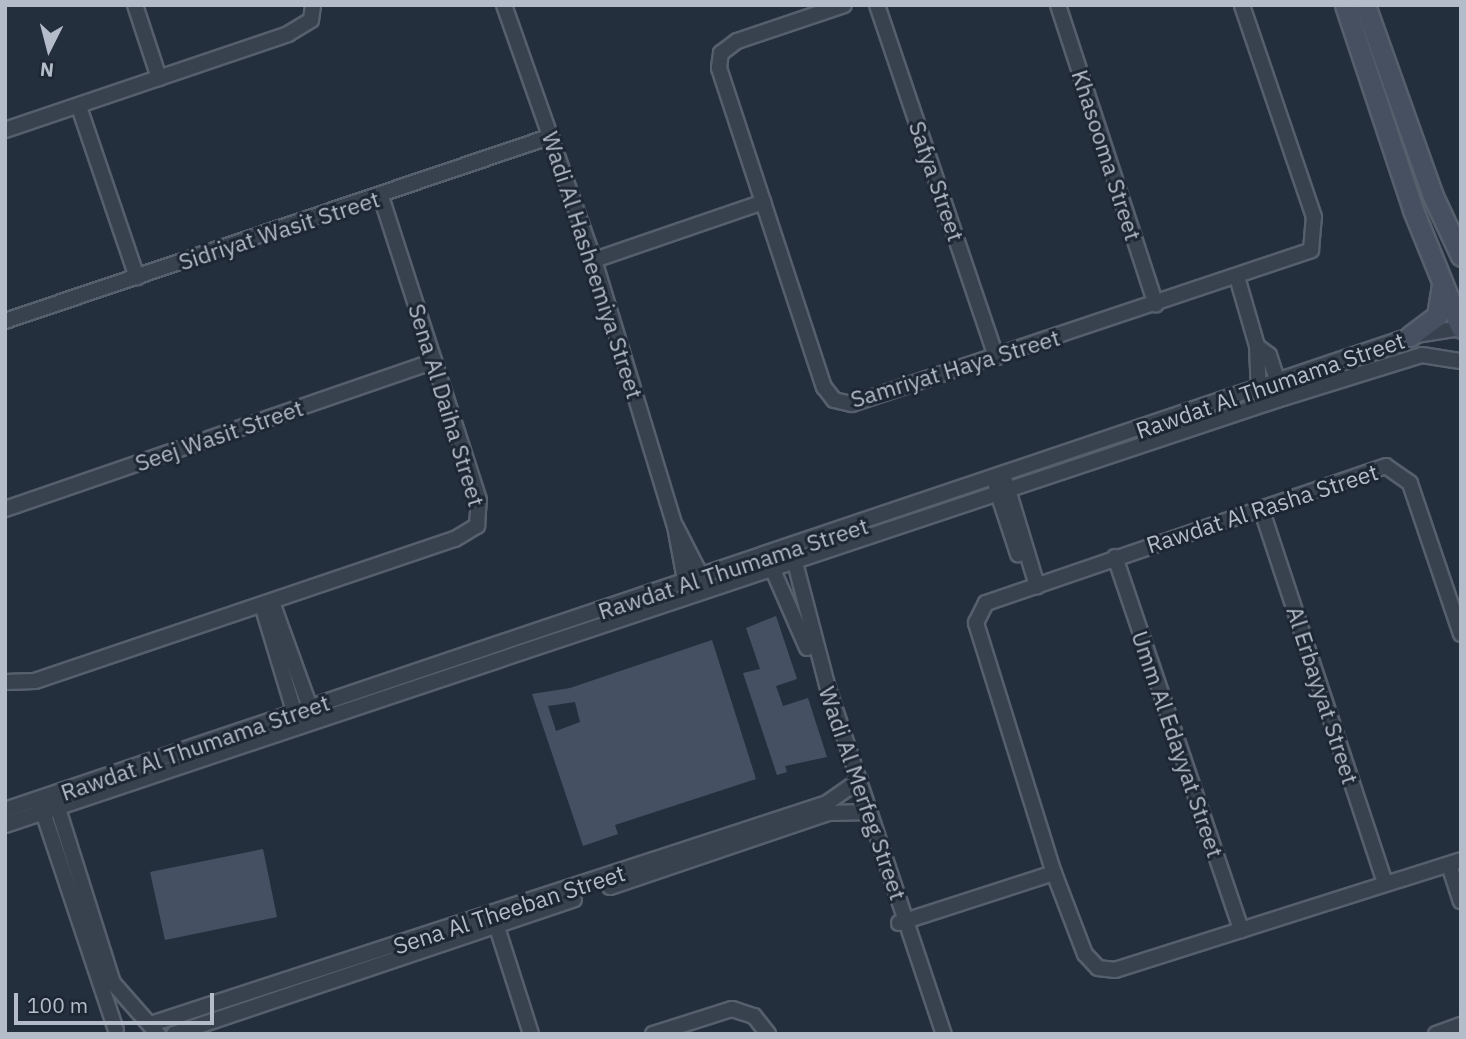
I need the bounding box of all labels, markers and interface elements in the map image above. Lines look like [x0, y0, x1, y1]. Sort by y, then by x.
north arrow [14, 14, 84, 84]
text: N [39, 57, 55, 83]
street label: Khasooma Street [1066, 66, 1148, 244]
street label: Safya Street [904, 117, 970, 245]
street label: Wadi Al Hasheemiya Street [537, 128, 649, 402]
street label: Sidriyat Wasit Street [175, 184, 383, 276]
street label: Sena Al Daiha Street [403, 300, 491, 510]
street label: Samriyat Haya Street [847, 323, 1063, 413]
street label: Rawdat Al Thumama Street [1132, 326, 1408, 444]
street label: Seej Wasit Street [131, 393, 307, 477]
street label: Rawdat Al Rasha Street [1143, 458, 1381, 558]
street label: Rawdat Al Thumama Street [594, 511, 872, 625]
street label: Al Erbayyat Street [1281, 603, 1365, 787]
street label: Umm Al Edayyat Street [1126, 627, 1230, 861]
street label: Wadi Al Merfeg Street [813, 683, 913, 903]
street label: Rawdat Al Thumama Street [57, 688, 333, 806]
street label: Sena Al Theeban Street [390, 859, 628, 959]
scale bar [18, 979, 217, 1023]
text: 100 m [27, 991, 88, 1019]

